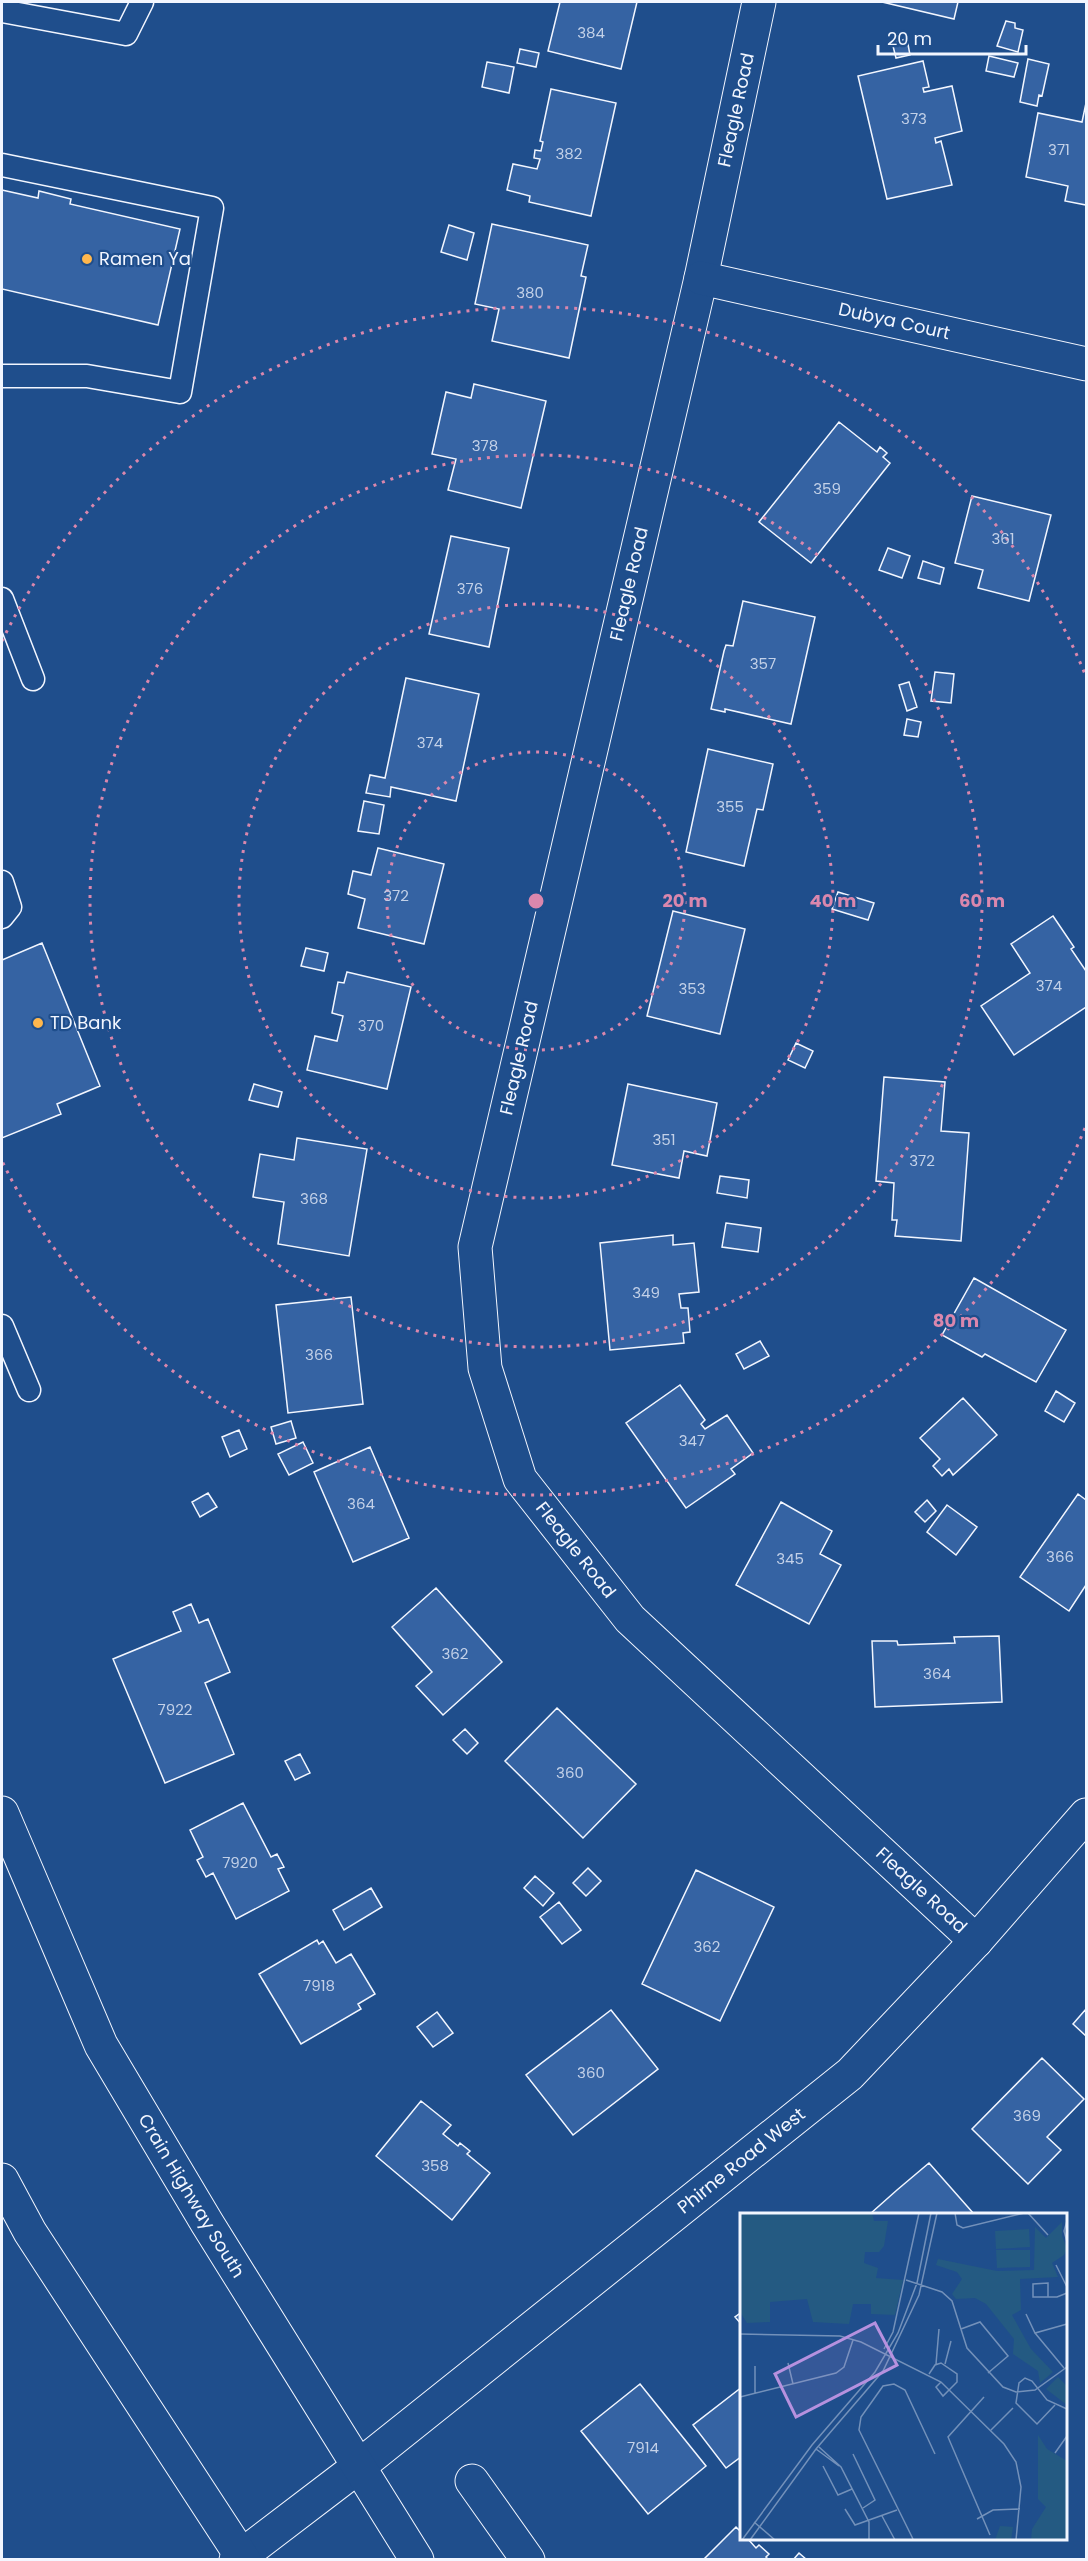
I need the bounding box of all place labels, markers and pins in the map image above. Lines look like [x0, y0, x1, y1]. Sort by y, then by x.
place label: Ramen Ya [99, 246, 191, 271]
marker: Ramen Ya [80, 252, 94, 266]
centre of rings [526, 891, 546, 911]
place label: TD Bank [50, 1010, 122, 1035]
marker: TD Bank [31, 1016, 45, 1030]

